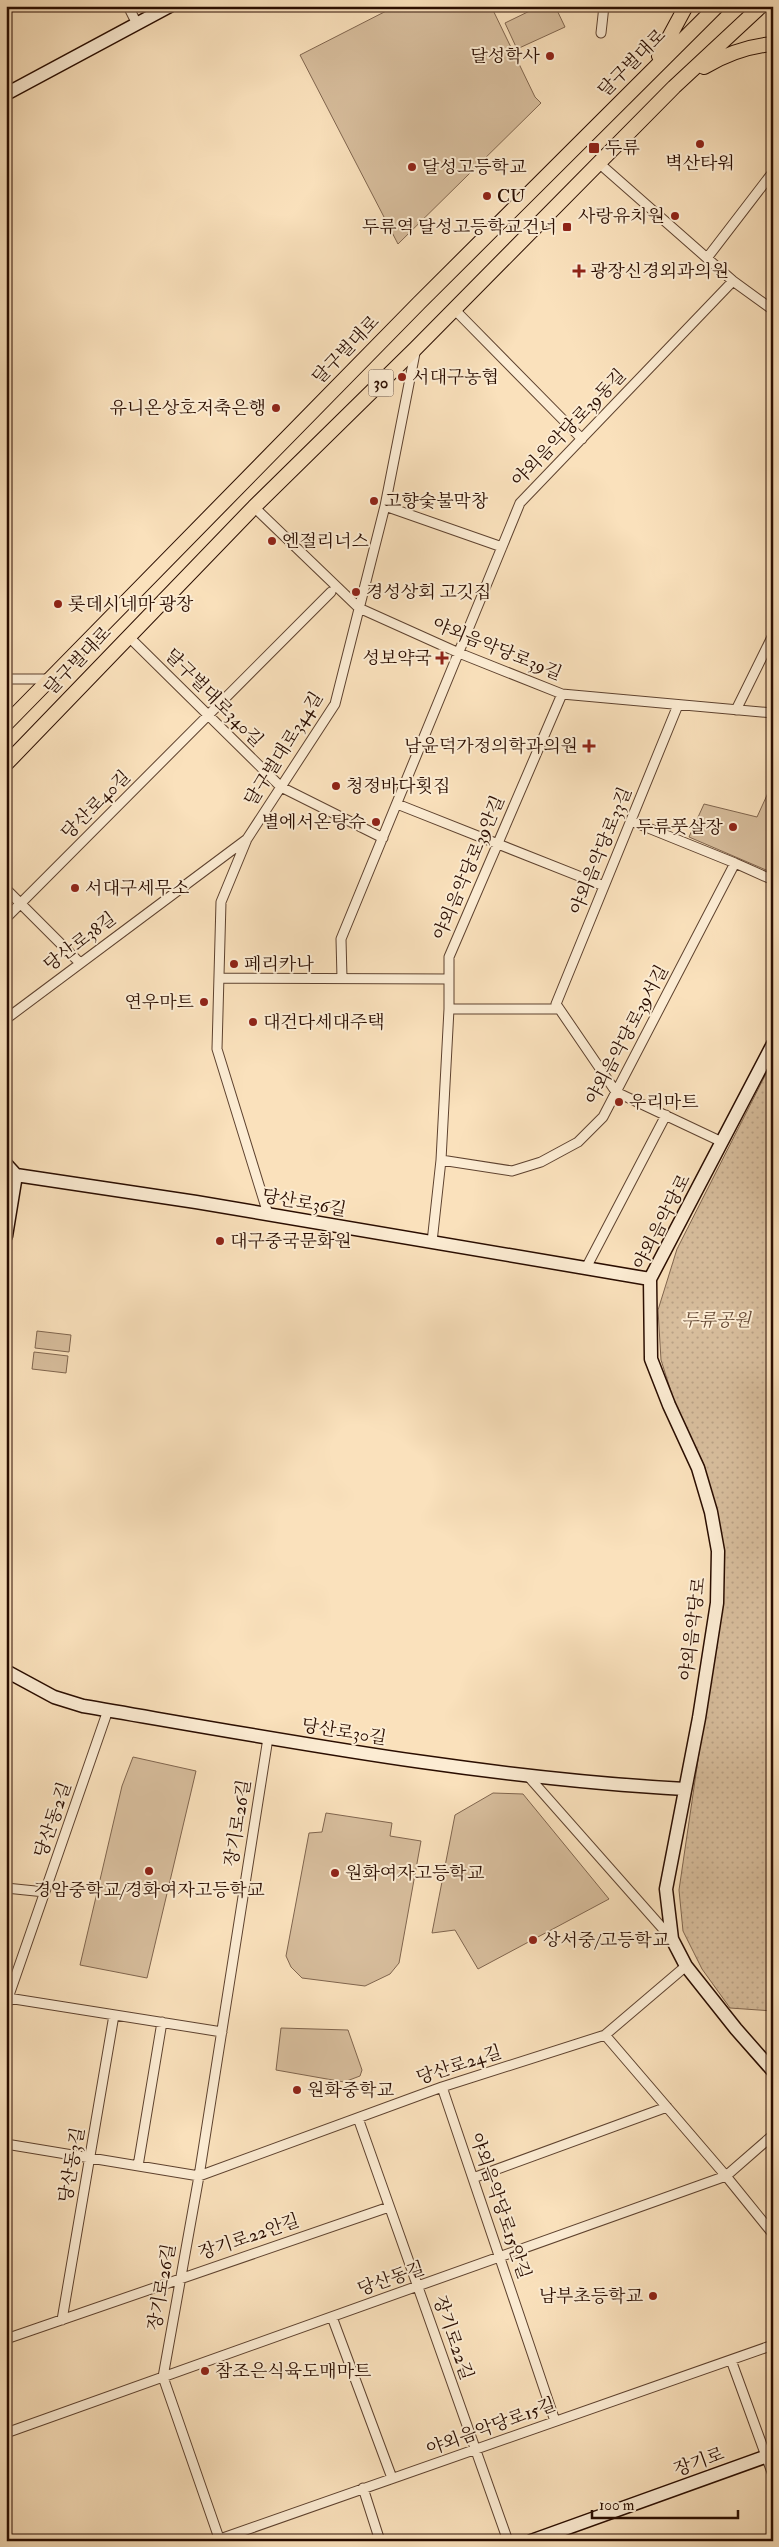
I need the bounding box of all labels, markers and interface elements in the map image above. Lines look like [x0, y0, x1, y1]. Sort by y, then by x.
street label: 달구벌대로 [593, 24, 671, 102]
place label: 달성학사 [470, 45, 541, 68]
marker: 달성학사 [544, 50, 556, 62]
place label: 두류 [605, 137, 640, 160]
marker: 벽산타워 [694, 138, 706, 150]
marker: 두류 [587, 141, 601, 155]
place label: 벽산타워 [665, 152, 735, 175]
place label: 달성고등학교 [422, 156, 527, 179]
marker: 달성고등학교 [406, 161, 418, 173]
place label: CU [497, 185, 525, 208]
marker: CU [481, 190, 493, 202]
place label: 사랑유치원 [578, 205, 665, 228]
marker: 사랑유치원 [669, 210, 681, 222]
place label: 두류역 달성고등학교건너 [362, 216, 557, 239]
marker: 두류역 달성고등학교건너 [561, 221, 573, 233]
place label: 광장신경외과의원 [590, 260, 729, 283]
marker: 광장신경외과의원 [572, 264, 586, 278]
street label: 달구벌대로 [308, 311, 384, 389]
street label: 야외음악당로39동길 [507, 364, 631, 492]
place label: 서대구농협 [412, 366, 499, 389]
road number: 30 [368, 369, 394, 396]
marker: 서대구농협 [396, 371, 408, 383]
place label: 유니온상호저축은행 [110, 397, 266, 420]
marker: 유니온상호저축은행 [270, 402, 282, 414]
place label: 고향숯불막창 [384, 490, 489, 513]
marker: 고향숯불막창 [368, 495, 380, 507]
place label: 엔절리너스 [282, 530, 370, 553]
marker: 엔절리너스 [266, 535, 278, 547]
place label: 경성상회 고깃집 [366, 581, 492, 604]
marker: 경성상회 고깃집 [350, 586, 362, 598]
place label: 롯데시네마 광장 [68, 593, 194, 616]
marker: 롯데시네마 광장 [52, 598, 64, 610]
street label: 야외음악당로39길 [429, 613, 565, 685]
street label: 달구벌대로 [40, 622, 116, 700]
street label: 달구벌대로340길 [160, 644, 268, 752]
place label: 성보약국 [362, 647, 432, 670]
marker: 성보약국 [436, 652, 448, 664]
street label: 달구벌대로344길 [240, 688, 328, 810]
place label: 남윤덕가정의학과의원 [404, 735, 578, 758]
marker: 남윤덕가정의학과의원 [582, 739, 596, 753]
street label: 당산로40길 [57, 766, 135, 844]
place label: 청정바다횟집 [346, 775, 450, 798]
marker: 청정바다횟집 [330, 780, 342, 792]
street label: 야외음악당로33길 [565, 784, 637, 918]
street label: 야외음악당로39안길 [428, 792, 510, 944]
place label: 별에서온탕슈 [262, 811, 367, 834]
marker: 별에서온탕슈 [370, 816, 382, 828]
place label: 두류풋살장 [636, 816, 724, 839]
marker: 두류풋살장 [727, 821, 739, 833]
place label: 서대구세무소 [85, 877, 189, 900]
marker: 서대구세무소 [69, 882, 81, 894]
street label: 당산로38길 [39, 907, 121, 977]
place label: 페리카나 [244, 953, 314, 976]
marker: 페리카나 [228, 958, 240, 970]
street label: 야외음악당로39서길 [580, 961, 674, 1109]
place label: 연우마트 [124, 991, 195, 1014]
marker: 연우마트 [198, 996, 210, 1008]
place label: 대건다세대주택 [263, 1011, 385, 1034]
marker: 대건다세대주택 [247, 1016, 259, 1028]
place label: 우리마트 [629, 1091, 699, 1114]
marker: 우리마트 [613, 1096, 625, 1108]
street label: 야외음악당로 [628, 1170, 696, 1274]
street label: 당산로36길 [260, 1184, 348, 1222]
place label: 대구중국문화원 [230, 1230, 352, 1253]
marker: 대구중국문화원 [214, 1235, 226, 1247]
park label: 두류공원 [681, 1309, 752, 1332]
street label: 야외음악당로 [675, 1576, 711, 1682]
street label: 당산로30길 [300, 1714, 388, 1750]
street label: 장기로26길 [220, 1778, 256, 1868]
street label: 당산동2길 [29, 1779, 77, 1861]
place label: 원화여자고등학교 [345, 1862, 485, 1885]
marker: 경암중학교/경화여자고등학교 [143, 1865, 155, 1877]
marker: 원화여자고등학교 [329, 1867, 341, 1879]
place label: 경암중학교/경화여자고등학교 [34, 1879, 265, 1902]
place label: 상서중/고등학교 [543, 1929, 670, 1952]
marker: 상서중/고등학교 [527, 1934, 539, 1946]
street label: 당산로24길 [413, 2040, 505, 2090]
place label: 원화중학교 [307, 2079, 395, 2102]
marker: 원화중학교 [291, 2084, 303, 2096]
street label: 당산동3길 [54, 2125, 90, 2205]
street label: 야외음악당로15안길 [464, 2130, 536, 2282]
street label: 장기로22안길 [196, 2209, 302, 2265]
street label: 장기로26길 [143, 2242, 181, 2332]
street label: 당산동길 [354, 2257, 428, 2301]
place label: 남부초등학교 [539, 2285, 644, 2308]
marker: 남부초등학교 [647, 2290, 659, 2302]
street label: 장기로22길 [428, 2293, 478, 2383]
place label: 참조은식육도매마트 [215, 2360, 372, 2383]
marker: 참조은식육도매마트 [199, 2365, 211, 2377]
street label: 야외음악당로15길 [423, 2393, 559, 2461]
street label: 장기로 [671, 2442, 727, 2482]
scale bar [592, 2487, 738, 2519]
text: 100 m [599, 2496, 635, 2515]

